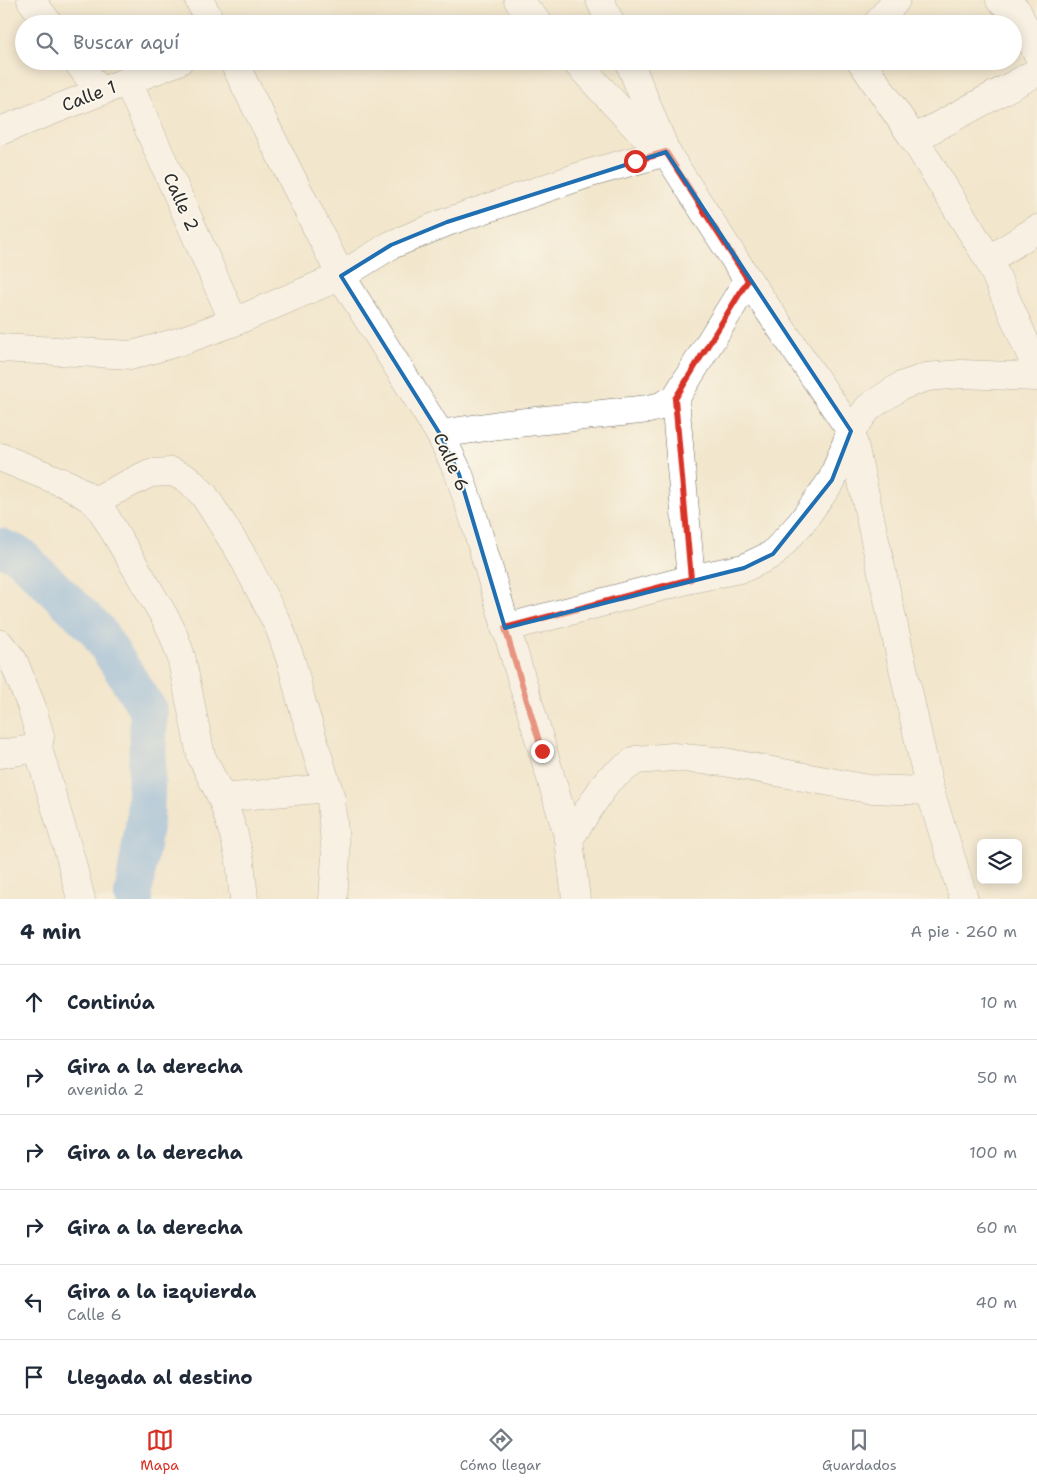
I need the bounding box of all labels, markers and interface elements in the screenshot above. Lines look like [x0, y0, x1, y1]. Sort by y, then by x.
search box [15, 15, 1022, 70]
icon: search [33, 29, 61, 57]
text: Buscar aquí [73, 30, 179, 55]
street label: Calle 1 [58, 75, 120, 117]
route start [624, 150, 647, 173]
street label: Calle 2 [158, 169, 204, 235]
street label: Calle 6 [428, 429, 474, 495]
route end [531, 740, 554, 763]
map controls [977, 839, 1022, 884]
button: layers [977, 839, 1022, 884]
text: 4 min [20, 918, 81, 946]
text: A pie · 260 m [911, 921, 1017, 942]
icon: ahead [20, 988, 48, 1016]
text: Continúa [67, 990, 155, 1015]
text: 10 m [980, 992, 1017, 1013]
text: Gira a la derecha [67, 1054, 243, 1079]
icon: right [20, 1063, 48, 1091]
text: 50 m [977, 1067, 1017, 1088]
text: avenida 2 [67, 1079, 144, 1100]
icon: right [20, 1138, 48, 1166]
text: Gira a la derecha [67, 1140, 243, 1165]
text: 100 m [969, 1142, 1017, 1163]
icon: right [20, 1213, 48, 1241]
text: Gira a la derecha [67, 1215, 243, 1240]
text: 60 m [976, 1217, 1017, 1238]
text: Gira a la izquierda [67, 1279, 256, 1304]
icon: left [20, 1288, 48, 1316]
text: 40 m [975, 1292, 1017, 1313]
text: Calle 6 [67, 1304, 122, 1325]
icon: arrive [20, 1363, 48, 1391]
text: Llegada al destino [67, 1365, 253, 1390]
tab: Mapa [140, 1426, 179, 1474]
tab: Cómo llegar [460, 1426, 541, 1474]
tab: Guardados [822, 1426, 897, 1474]

